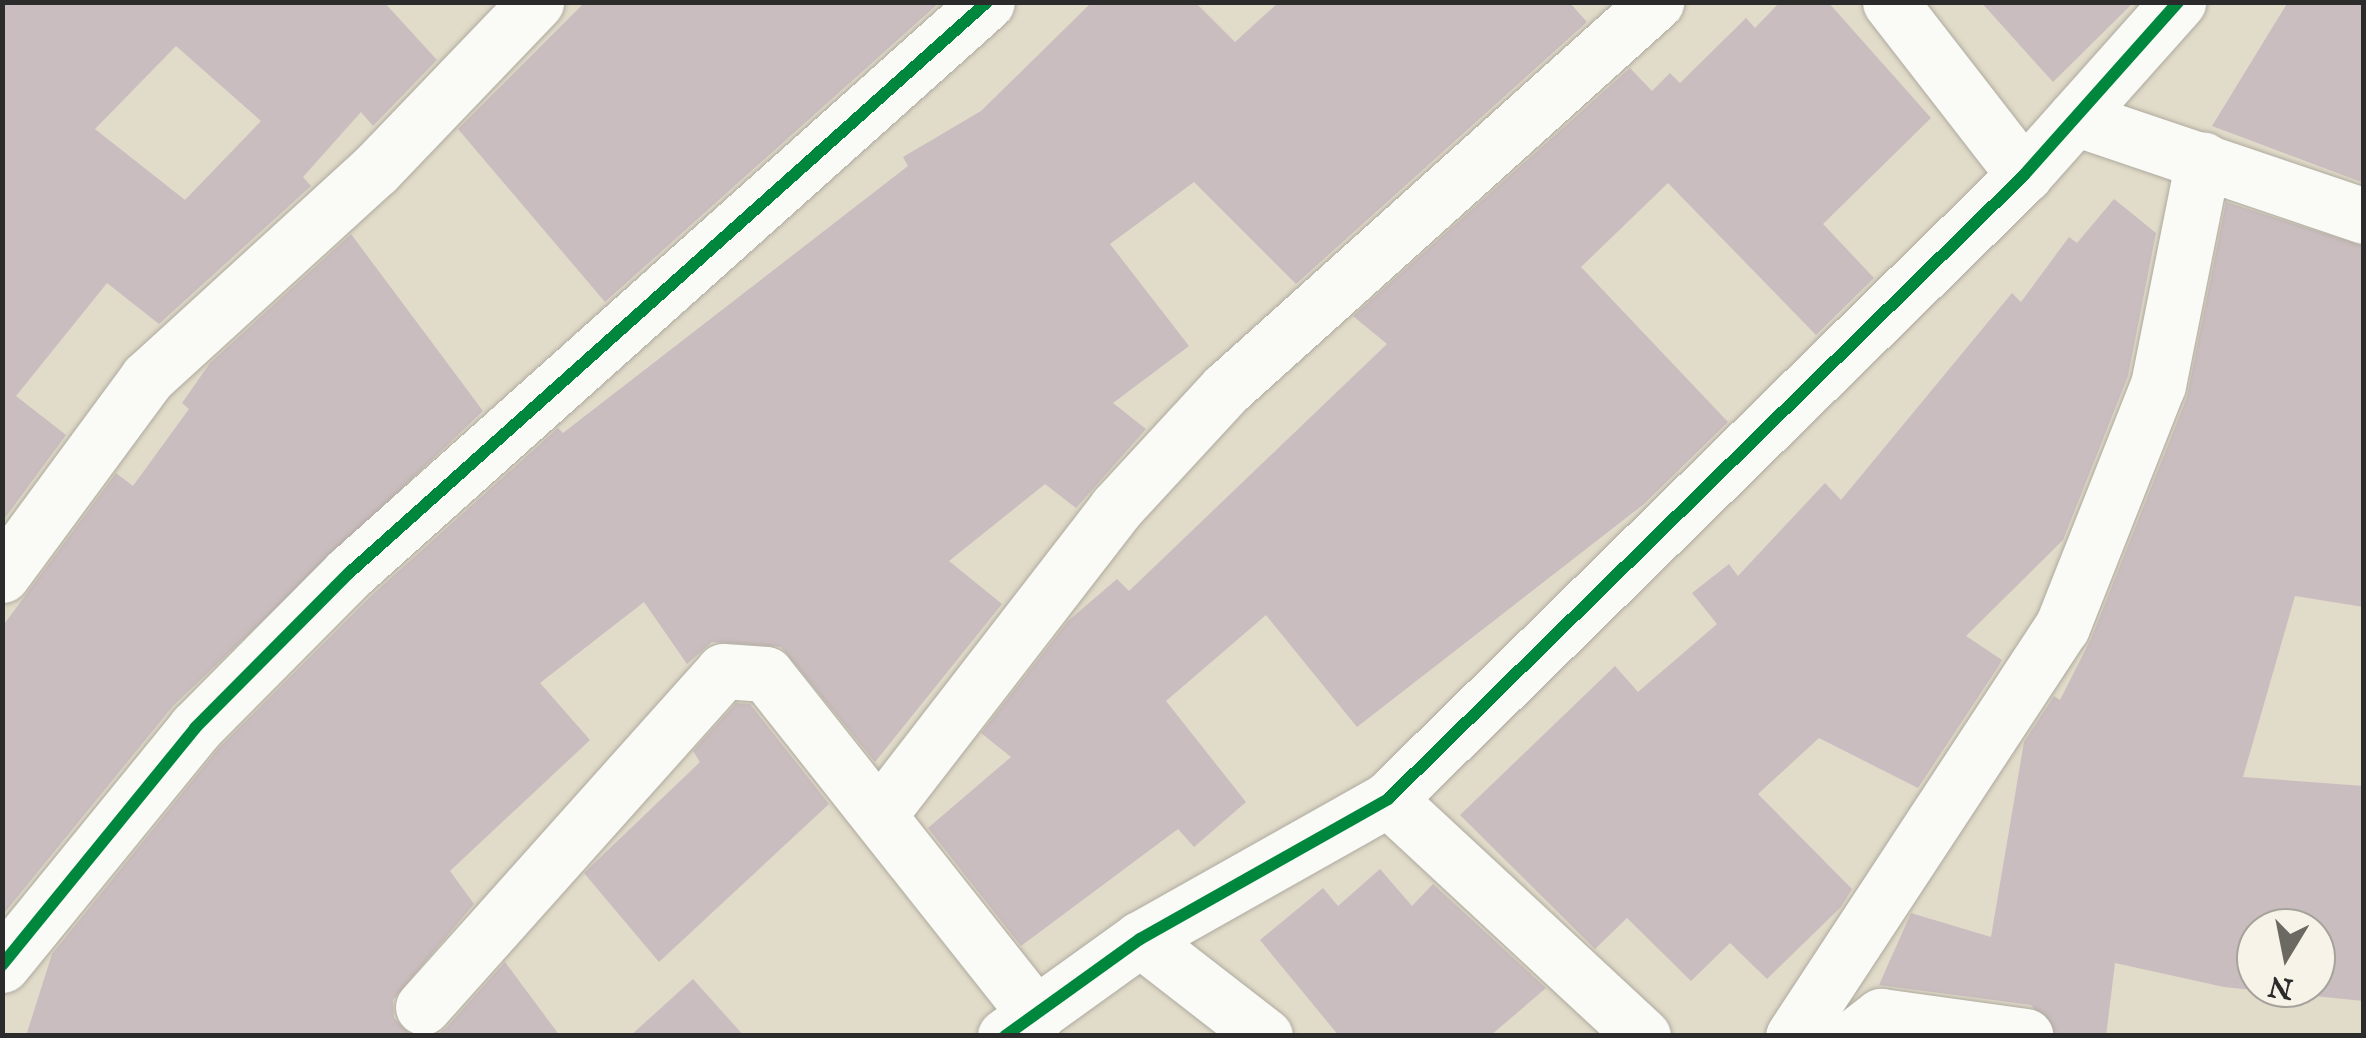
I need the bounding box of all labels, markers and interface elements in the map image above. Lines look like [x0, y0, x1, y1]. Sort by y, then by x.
north arrow [2236, 908, 2336, 1008]
text: N [2266, 967, 2296, 1005]

